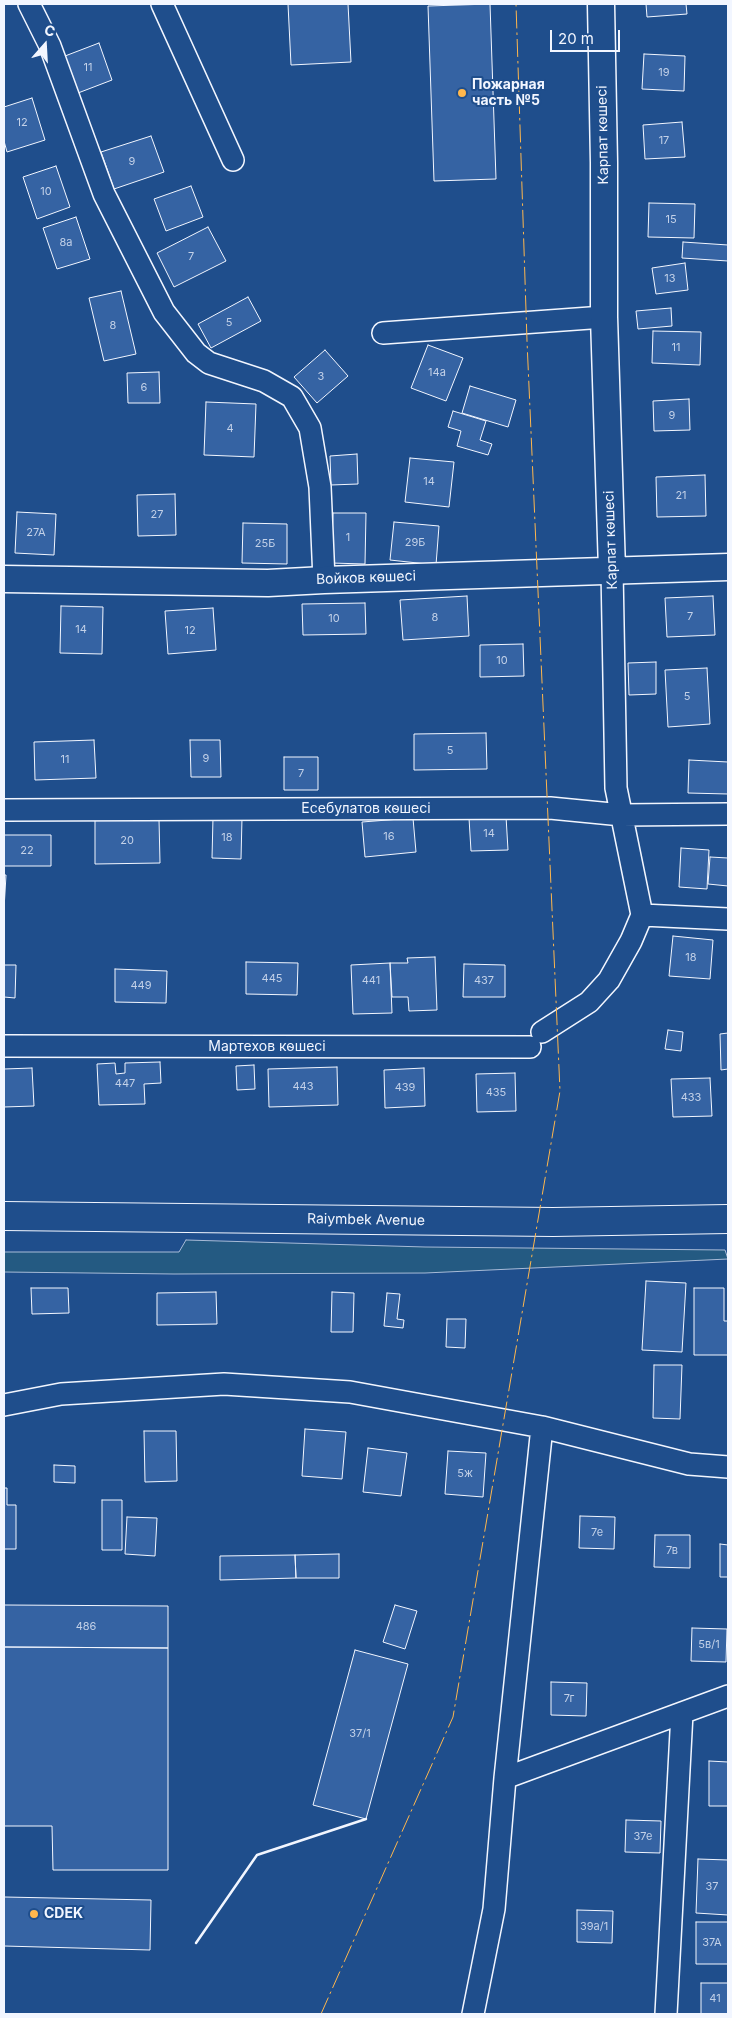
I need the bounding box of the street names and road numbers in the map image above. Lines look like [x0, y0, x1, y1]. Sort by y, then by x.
street label: Карпат көшесі [594, 85, 612, 185]
street label: Карпат көшесі [601, 490, 621, 590]
street label: Войков көшесі [316, 568, 416, 588]
street label: Есебулатов көшесі [301, 801, 431, 817]
street label: Мартехов көшесі [208, 1039, 326, 1055]
street label: Raiymbek Avenue [307, 1211, 425, 1229]

